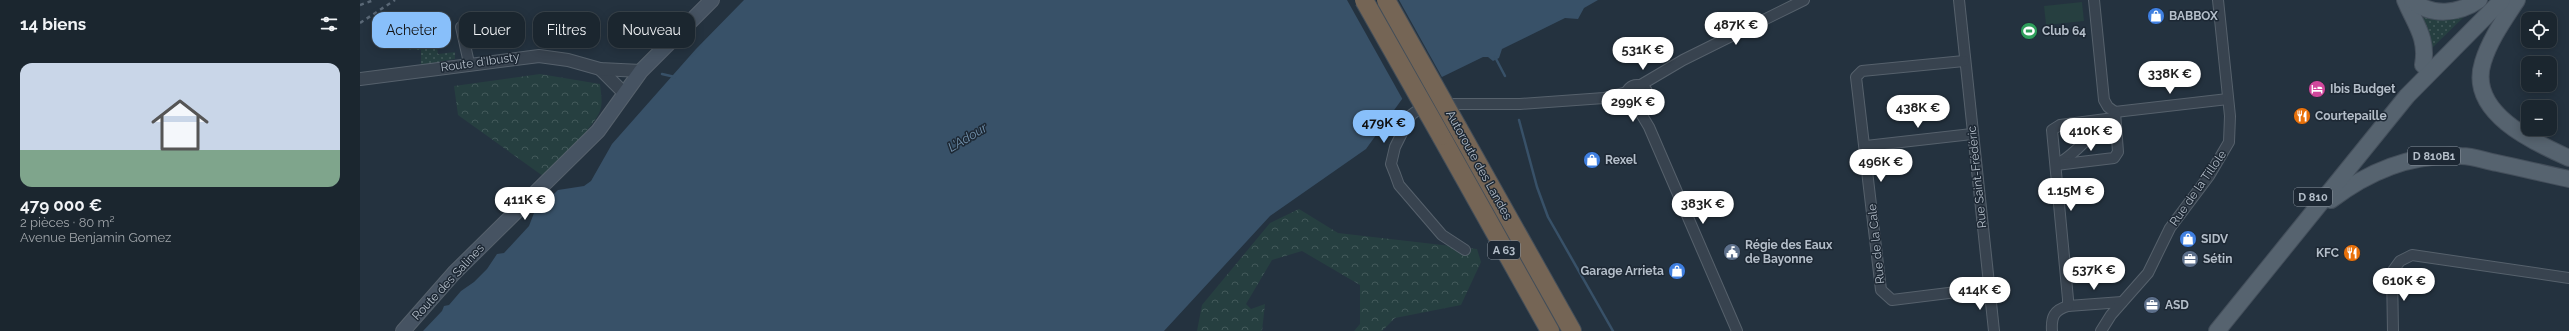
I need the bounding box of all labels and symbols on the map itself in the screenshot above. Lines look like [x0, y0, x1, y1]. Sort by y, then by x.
shop icon: BABBOX [2146, 6, 2166, 26]
place label: BABBOX [2169, 9, 2218, 23]
pin: 487K € [1703, 12, 1769, 46]
sports icon: Club 64 [2019, 21, 2039, 41]
place label: Club 64 [2042, 24, 2086, 38]
pin: 531K € [1610, 37, 1676, 71]
street label: Route d'Ibusty [440, 49, 521, 74]
pin: 338K € [2137, 61, 2203, 95]
hotel icon: Ibis Budget [2307, 79, 2327, 99]
place label: Ibis Budget [2330, 82, 2396, 96]
pin: 299K € [1600, 89, 1666, 123]
pin: 438K € [1885, 95, 1951, 129]
restaurant icon: Courtepaille [2292, 106, 2312, 126]
street label: Autoroute des Landes [1443, 108, 1515, 222]
place label: Courtepaille [2315, 109, 2387, 123]
pin: 479K € [1351, 110, 1417, 144]
pin: 410K € [2058, 118, 2124, 152]
water label: L'Adour [945, 120, 990, 155]
street label: Rue Saint-Frédéric [1965, 125, 1989, 229]
road number: D 810B1 [2408, 147, 2460, 165]
street label: Rue de la Tillole [2167, 148, 2229, 228]
pin: 496K € [1848, 149, 1914, 183]
shop icon: Rexel [1582, 150, 1602, 170]
place label: Rexel [1605, 153, 1637, 167]
pin: 1.15M € [2034, 178, 2108, 212]
pin: 411K € [492, 187, 558, 221]
road number: D 810 [2294, 188, 2332, 206]
pin: 383K € [1670, 191, 1736, 225]
street label: Rue de la Cale [1865, 203, 1887, 285]
shop icon: SIDV [2178, 229, 2198, 249]
place label: SIDV [2201, 232, 2229, 246]
place label: Régie des Eaux de Bayonne [1745, 238, 1833, 266]
street label: Route des Salines [409, 241, 487, 323]
road number: A 63 [1488, 241, 1520, 259]
public building icon: Régie des Eaux de Bayonne [1722, 242, 1742, 262]
restaurant icon: KFC [2342, 243, 2362, 263]
place label: KFC [2316, 246, 2339, 260]
office icon: Sétin [2180, 249, 2200, 269]
place label: Sétin [2203, 252, 2232, 266]
pin: 537K € [2061, 257, 2127, 291]
shop icon: Garage Arrieta [1667, 261, 1687, 281]
place label: Garage Arrieta [1581, 264, 1664, 278]
pin: 610K € [2371, 268, 2437, 302]
pin: 414K € [1947, 277, 2013, 311]
office icon: ASD [2142, 295, 2162, 315]
place label: ASD [2165, 298, 2189, 312]

